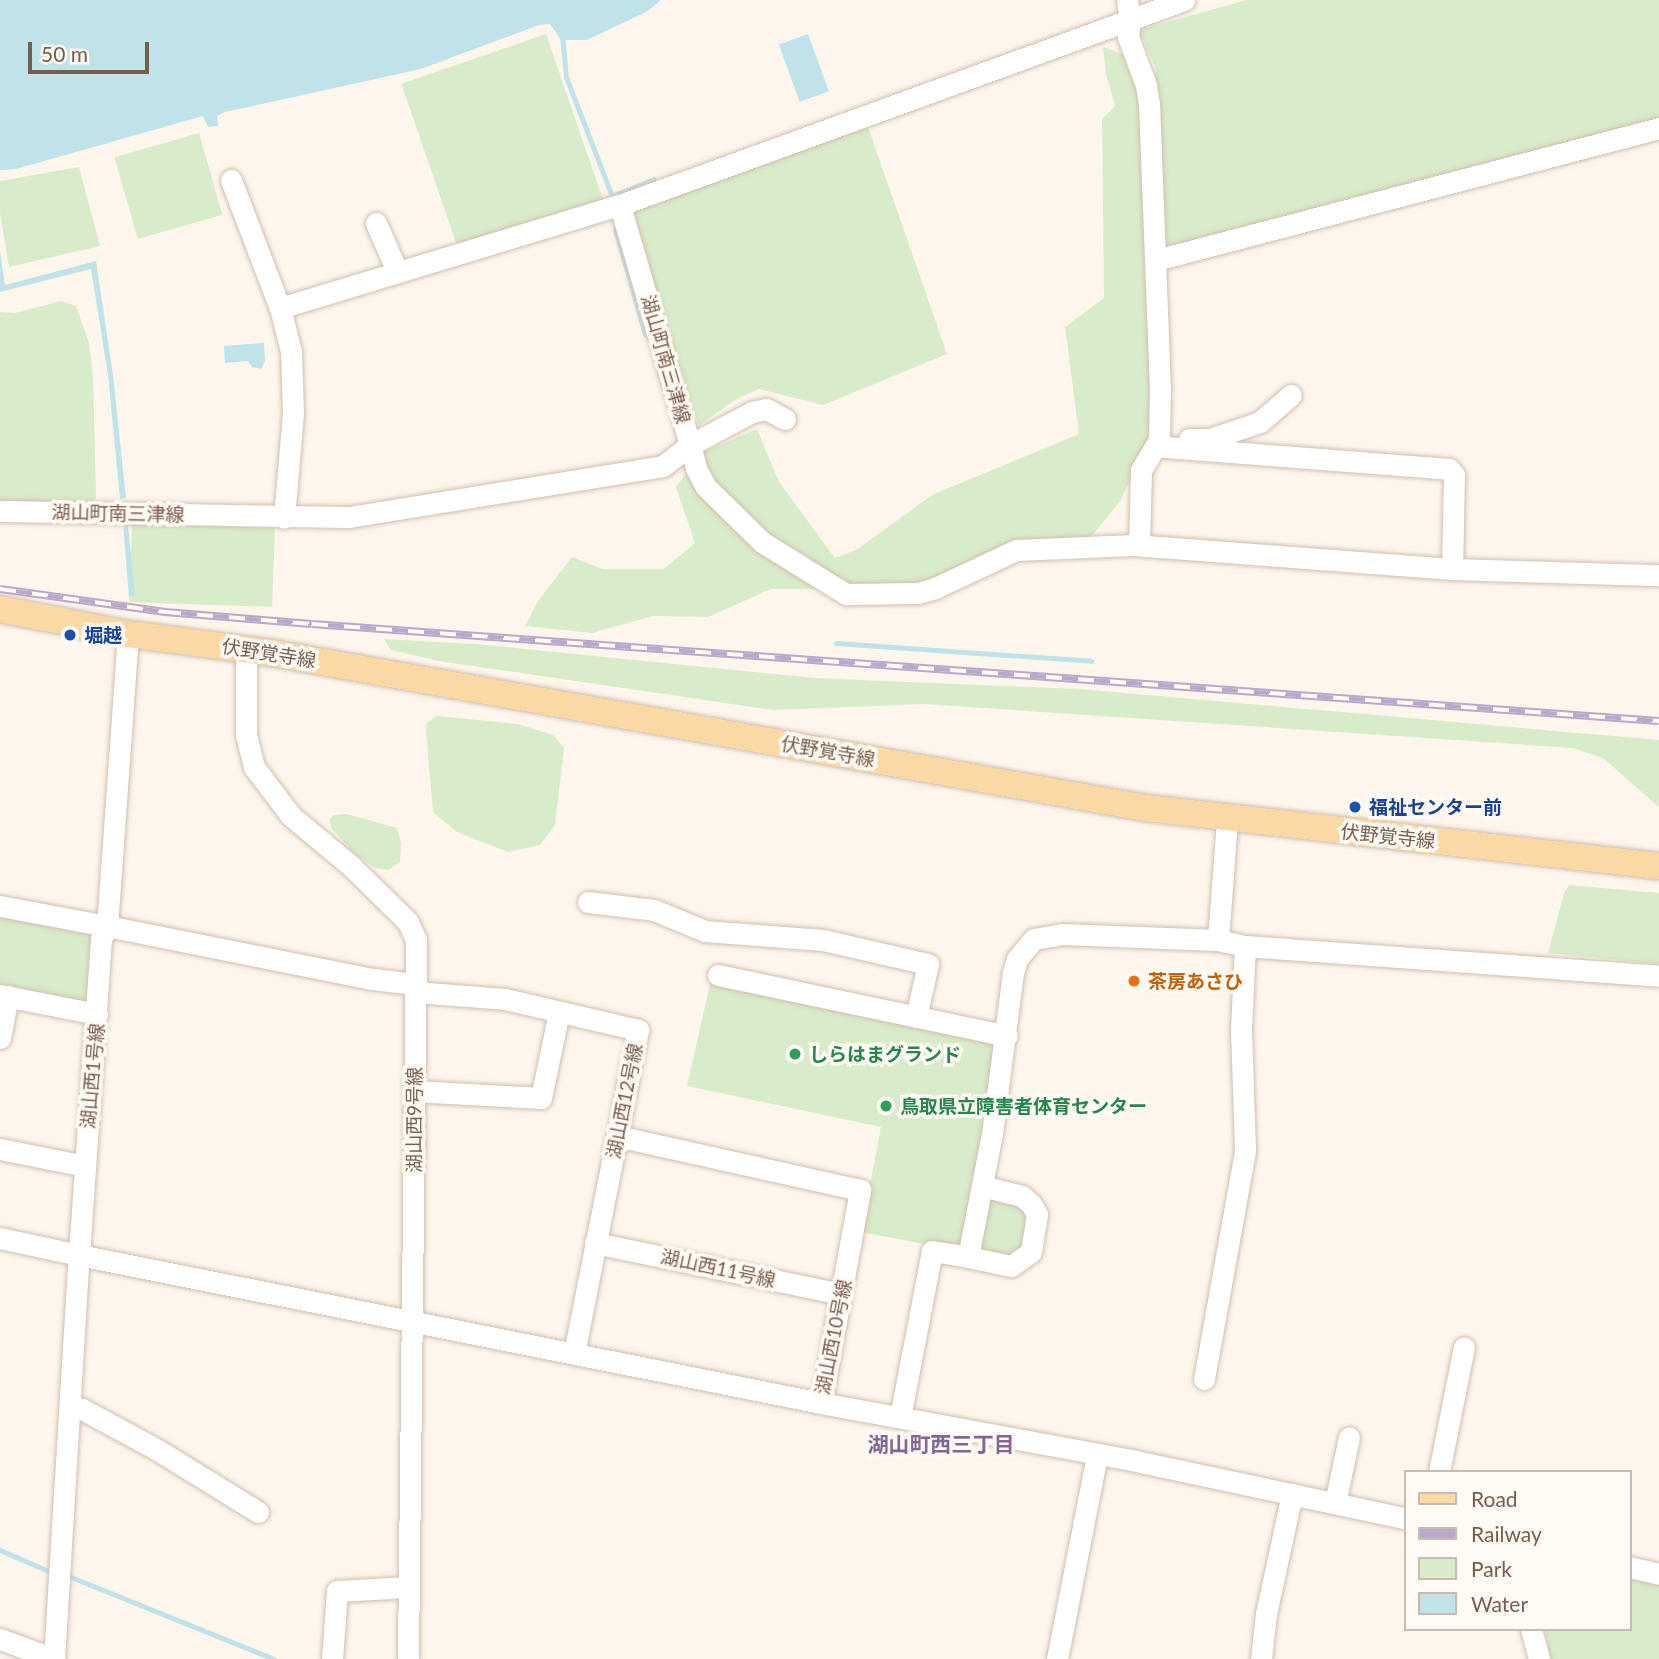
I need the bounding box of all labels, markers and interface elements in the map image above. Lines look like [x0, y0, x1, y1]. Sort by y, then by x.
scale bar [32, 28, 152, 72]
text: 50 m [41, 41, 88, 66]
street label: 湖山町南三津線 [637, 292, 695, 426]
street label: 湖山町南三津線 [51, 500, 185, 526]
place label: 堀越 [84, 624, 122, 646]
marker: 堀越 [62, 627, 78, 643]
street label: 伏野覚寺線 [220, 634, 318, 672]
street label: 伏野覚寺線 [779, 732, 877, 770]
place label: 福祉センター前 [1369, 796, 1502, 818]
marker: 福祉センター前 [1347, 799, 1363, 815]
street label: 伏野覚寺線 [1340, 820, 1436, 852]
place label: 茶房あさひ [1148, 970, 1243, 992]
marker: 茶房あさひ [1126, 973, 1142, 989]
street label: 湖山西1号線 [76, 1022, 108, 1130]
street label: 湖山西12号線 [602, 1041, 646, 1161]
place label: しらはまグランド [809, 1043, 961, 1065]
marker: しらはまグランド [787, 1046, 803, 1062]
street label: 湖山西9号線 [403, 1067, 425, 1173]
place label: 鳥取県立障害者体育センター [900, 1095, 1147, 1117]
marker: 鳥取県立障害者体育センター [878, 1098, 894, 1114]
street label: 湖山西11号線 [658, 1245, 778, 1291]
street label: 湖山西10号線 [811, 1277, 855, 1397]
district label: 湖山町西三丁目 [868, 1431, 1014, 1457]
legend [1404, 1470, 1631, 1631]
text: Road [1471, 1486, 1518, 1511]
text: Railway [1471, 1521, 1542, 1546]
text: Park [1471, 1556, 1512, 1581]
text: Water [1471, 1591, 1528, 1616]

